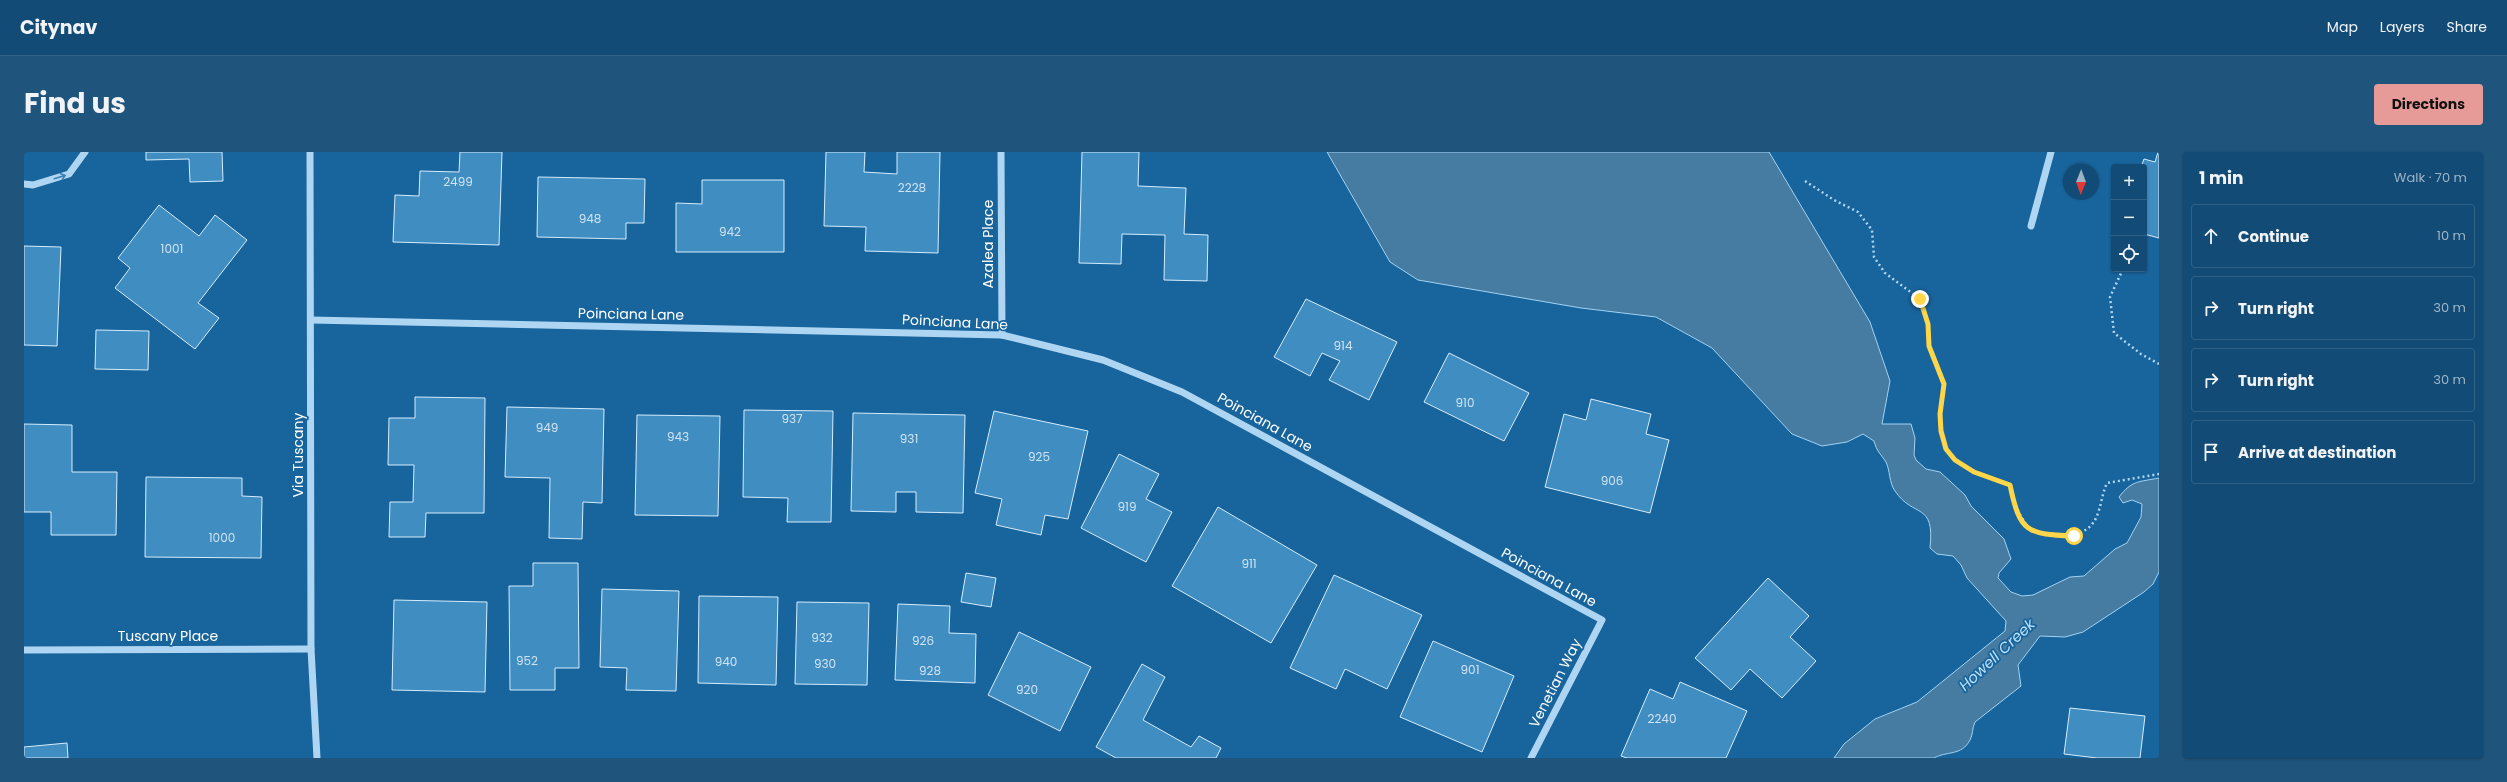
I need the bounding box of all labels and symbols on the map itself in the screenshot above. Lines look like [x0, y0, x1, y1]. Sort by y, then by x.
north arrow [2063, 164, 2099, 200]
one-way arrow [53, 173, 66, 180]
house number: 2499 [443, 173, 473, 190]
house number: 2228 [898, 179, 926, 196]
street label: Azalea Place [978, 199, 998, 288]
house number: 948 [579, 210, 601, 227]
house number: 942 [719, 223, 741, 240]
house number: 1001 [161, 240, 183, 257]
route end [1911, 290, 1929, 308]
street label: Poinciana Lane [578, 303, 685, 325]
street label: Poinciana Lane [901, 309, 1009, 335]
house number: 914 [1334, 337, 1353, 354]
street label: Poinciana Lane [1214, 388, 1317, 457]
house number: 910 [1456, 394, 1474, 411]
house number: 937 [781, 410, 803, 427]
street label: Via Tuscany [288, 413, 308, 497]
house number: 949 [536, 419, 558, 436]
house number: 943 [667, 428, 689, 445]
house number: 931 [900, 430, 918, 447]
house number: 925 [1028, 448, 1050, 465]
house number: 906 [1601, 472, 1623, 489]
house number: 919 [1118, 498, 1136, 515]
route start [2065, 527, 2083, 545]
house number: 1000 [209, 529, 235, 546]
street label: Poinciana Lane [1498, 543, 1601, 612]
house number: 911 [1241, 555, 1257, 572]
water label: Howell Creek [1954, 613, 2040, 695]
street label: Tuscany Place [118, 626, 219, 646]
house number: 932 [811, 629, 833, 646]
house number: 926 [912, 632, 934, 649]
street label: Venetian Way [1524, 635, 1586, 731]
house number: 952 [516, 652, 538, 669]
house number: 940 [715, 653, 737, 670]
house number: 930 [814, 655, 836, 672]
house number: 901 [1461, 661, 1479, 678]
house number: 928 [919, 662, 941, 679]
house number: 920 [1016, 681, 1038, 698]
house number: 2240 [1648, 710, 1676, 727]

